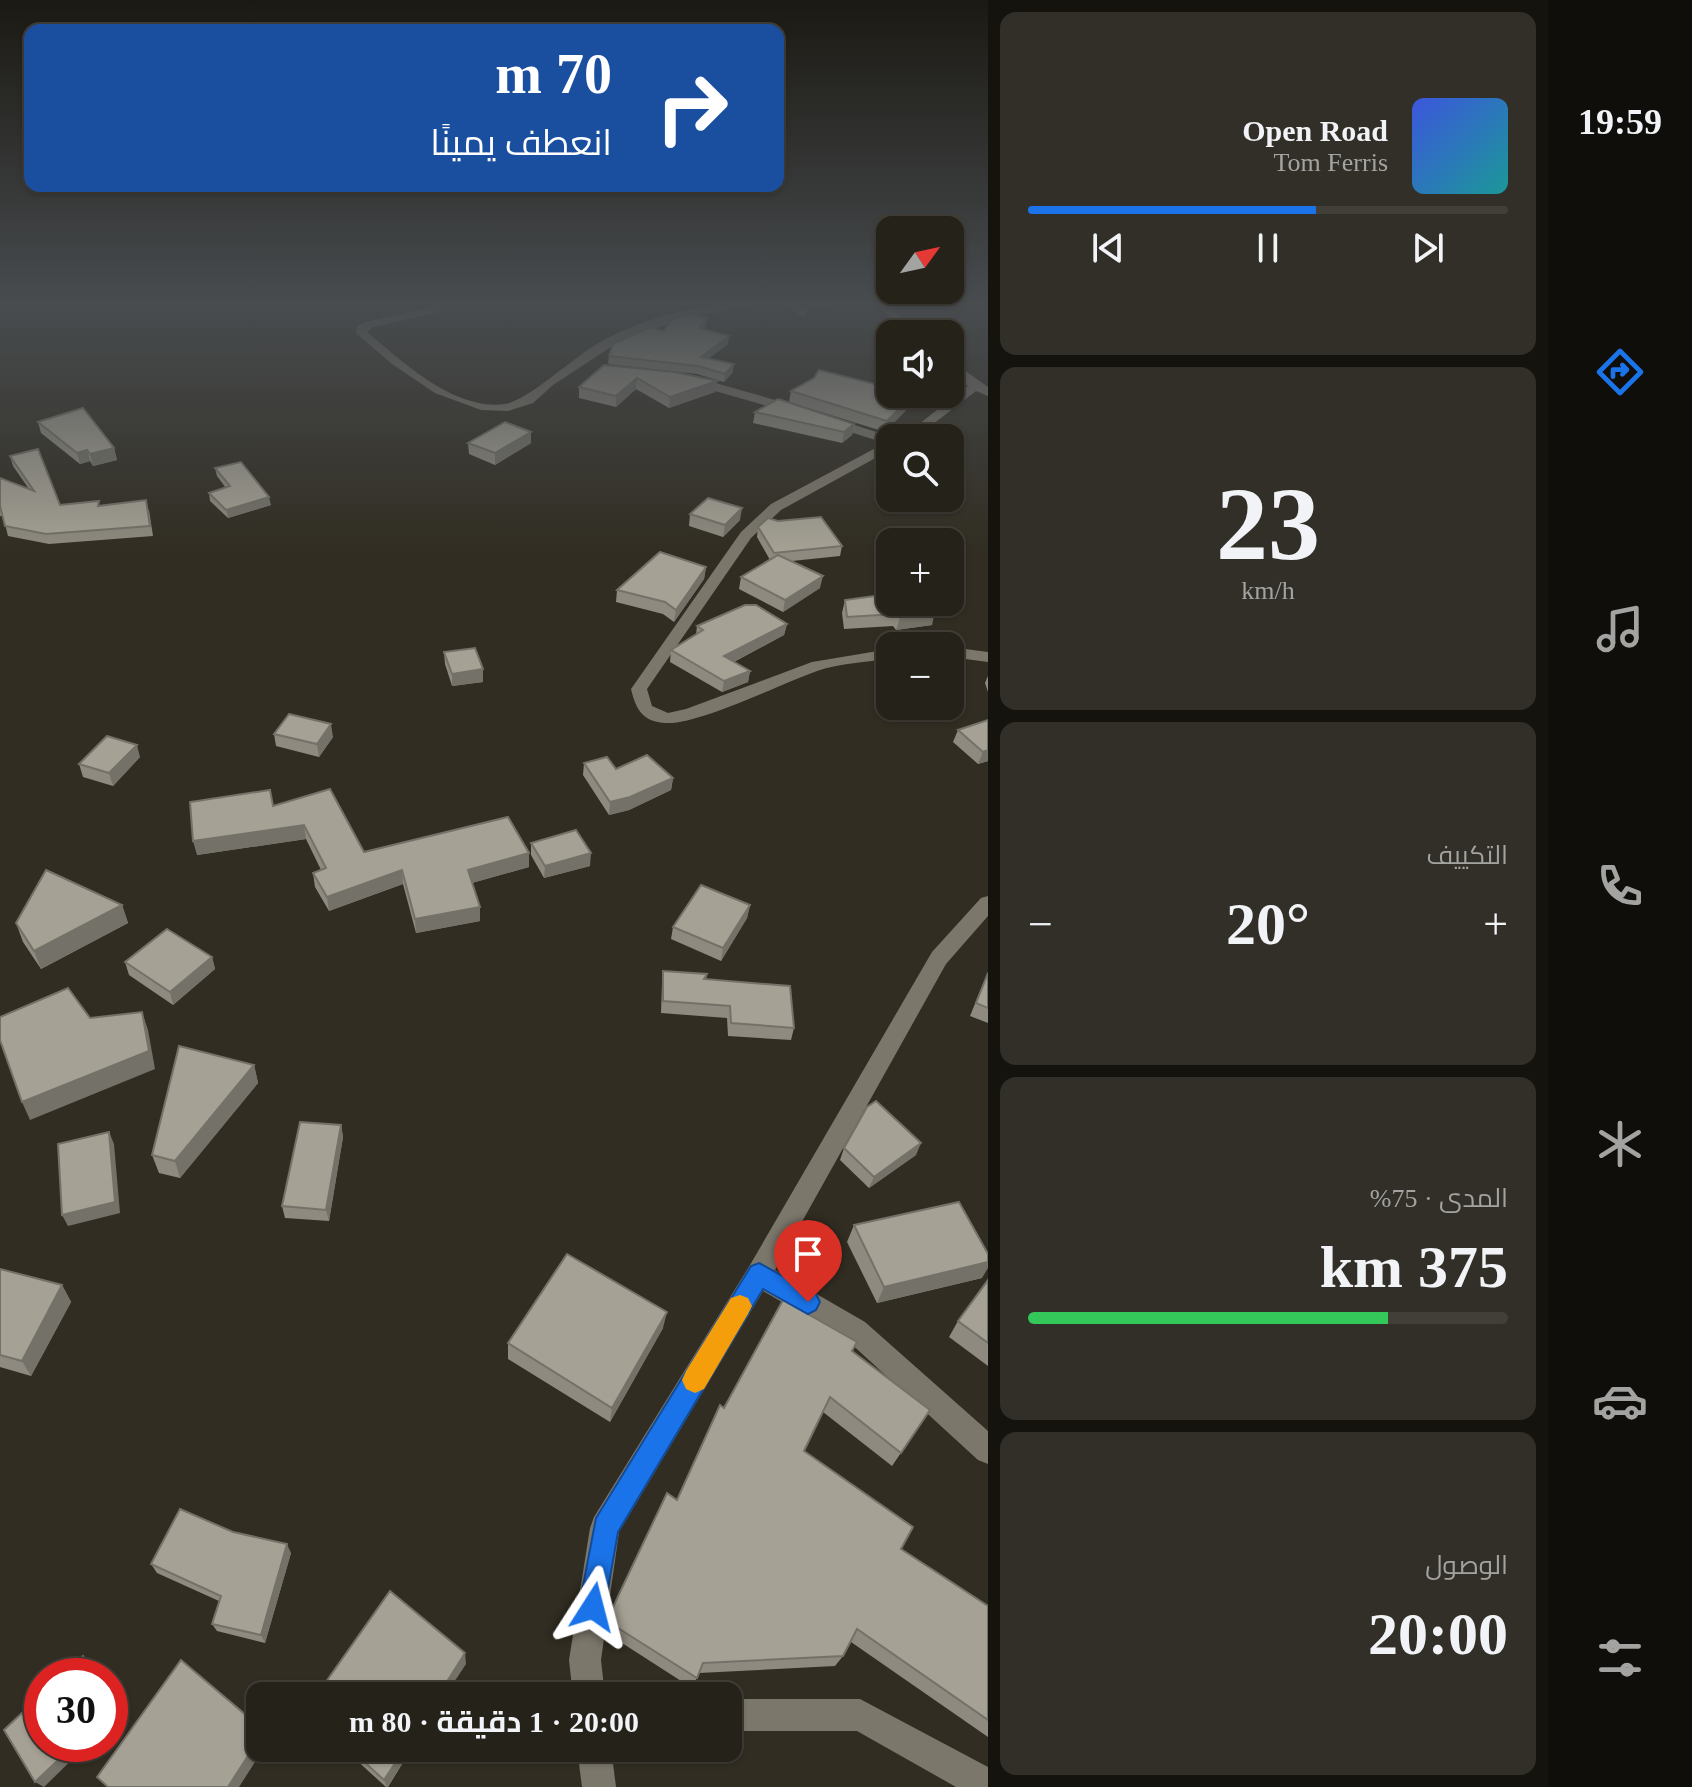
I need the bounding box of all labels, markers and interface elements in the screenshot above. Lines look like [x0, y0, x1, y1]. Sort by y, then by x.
text: 70 m [495, 43, 612, 105]
icon: right [640, 56, 744, 160]
text: 19:59 [1578, 102, 1662, 142]
text: Open Road [1242, 114, 1388, 147]
text: انعطف يمينًا [430, 123, 612, 163]
text: Tom Ferris [1274, 148, 1388, 177]
north arrow [876, 216, 964, 304]
map controls [876, 216, 964, 720]
icon: previous [1086, 226, 1130, 270]
icon: pause [1246, 226, 1290, 270]
icon: next [1406, 226, 1450, 270]
button: sound [876, 320, 964, 408]
icon: directions [1592, 344, 1648, 400]
button: search [876, 424, 964, 512]
text: 23 [1216, 466, 1320, 581]
button: + [876, 528, 964, 616]
text: km/h [1241, 576, 1295, 605]
icon: music [1592, 601, 1648, 657]
button: − [876, 632, 964, 720]
text: التكييف [1426, 841, 1508, 870]
icon: phone [1592, 858, 1648, 914]
text: 20° [1226, 891, 1310, 957]
text: − [1028, 900, 1053, 949]
text: + [1483, 900, 1508, 949]
icon: climate [1592, 1116, 1648, 1172]
text: المدى · 75% [1370, 1184, 1508, 1213]
pin [774, 1220, 842, 1302]
icon: arrive [786, 1232, 830, 1276]
text: 375 km [1320, 1234, 1508, 1300]
icon: car [1592, 1373, 1648, 1429]
text: الوصول [1425, 1551, 1508, 1580]
position arrow [551, 1565, 635, 1649]
text: 20:00 [1368, 1601, 1508, 1667]
icon: filters [1592, 1630, 1648, 1686]
speed limit sign: 30 [24, 1658, 128, 1762]
text: 20:00 · 1 دقيقة · 80 m [349, 1705, 639, 1738]

